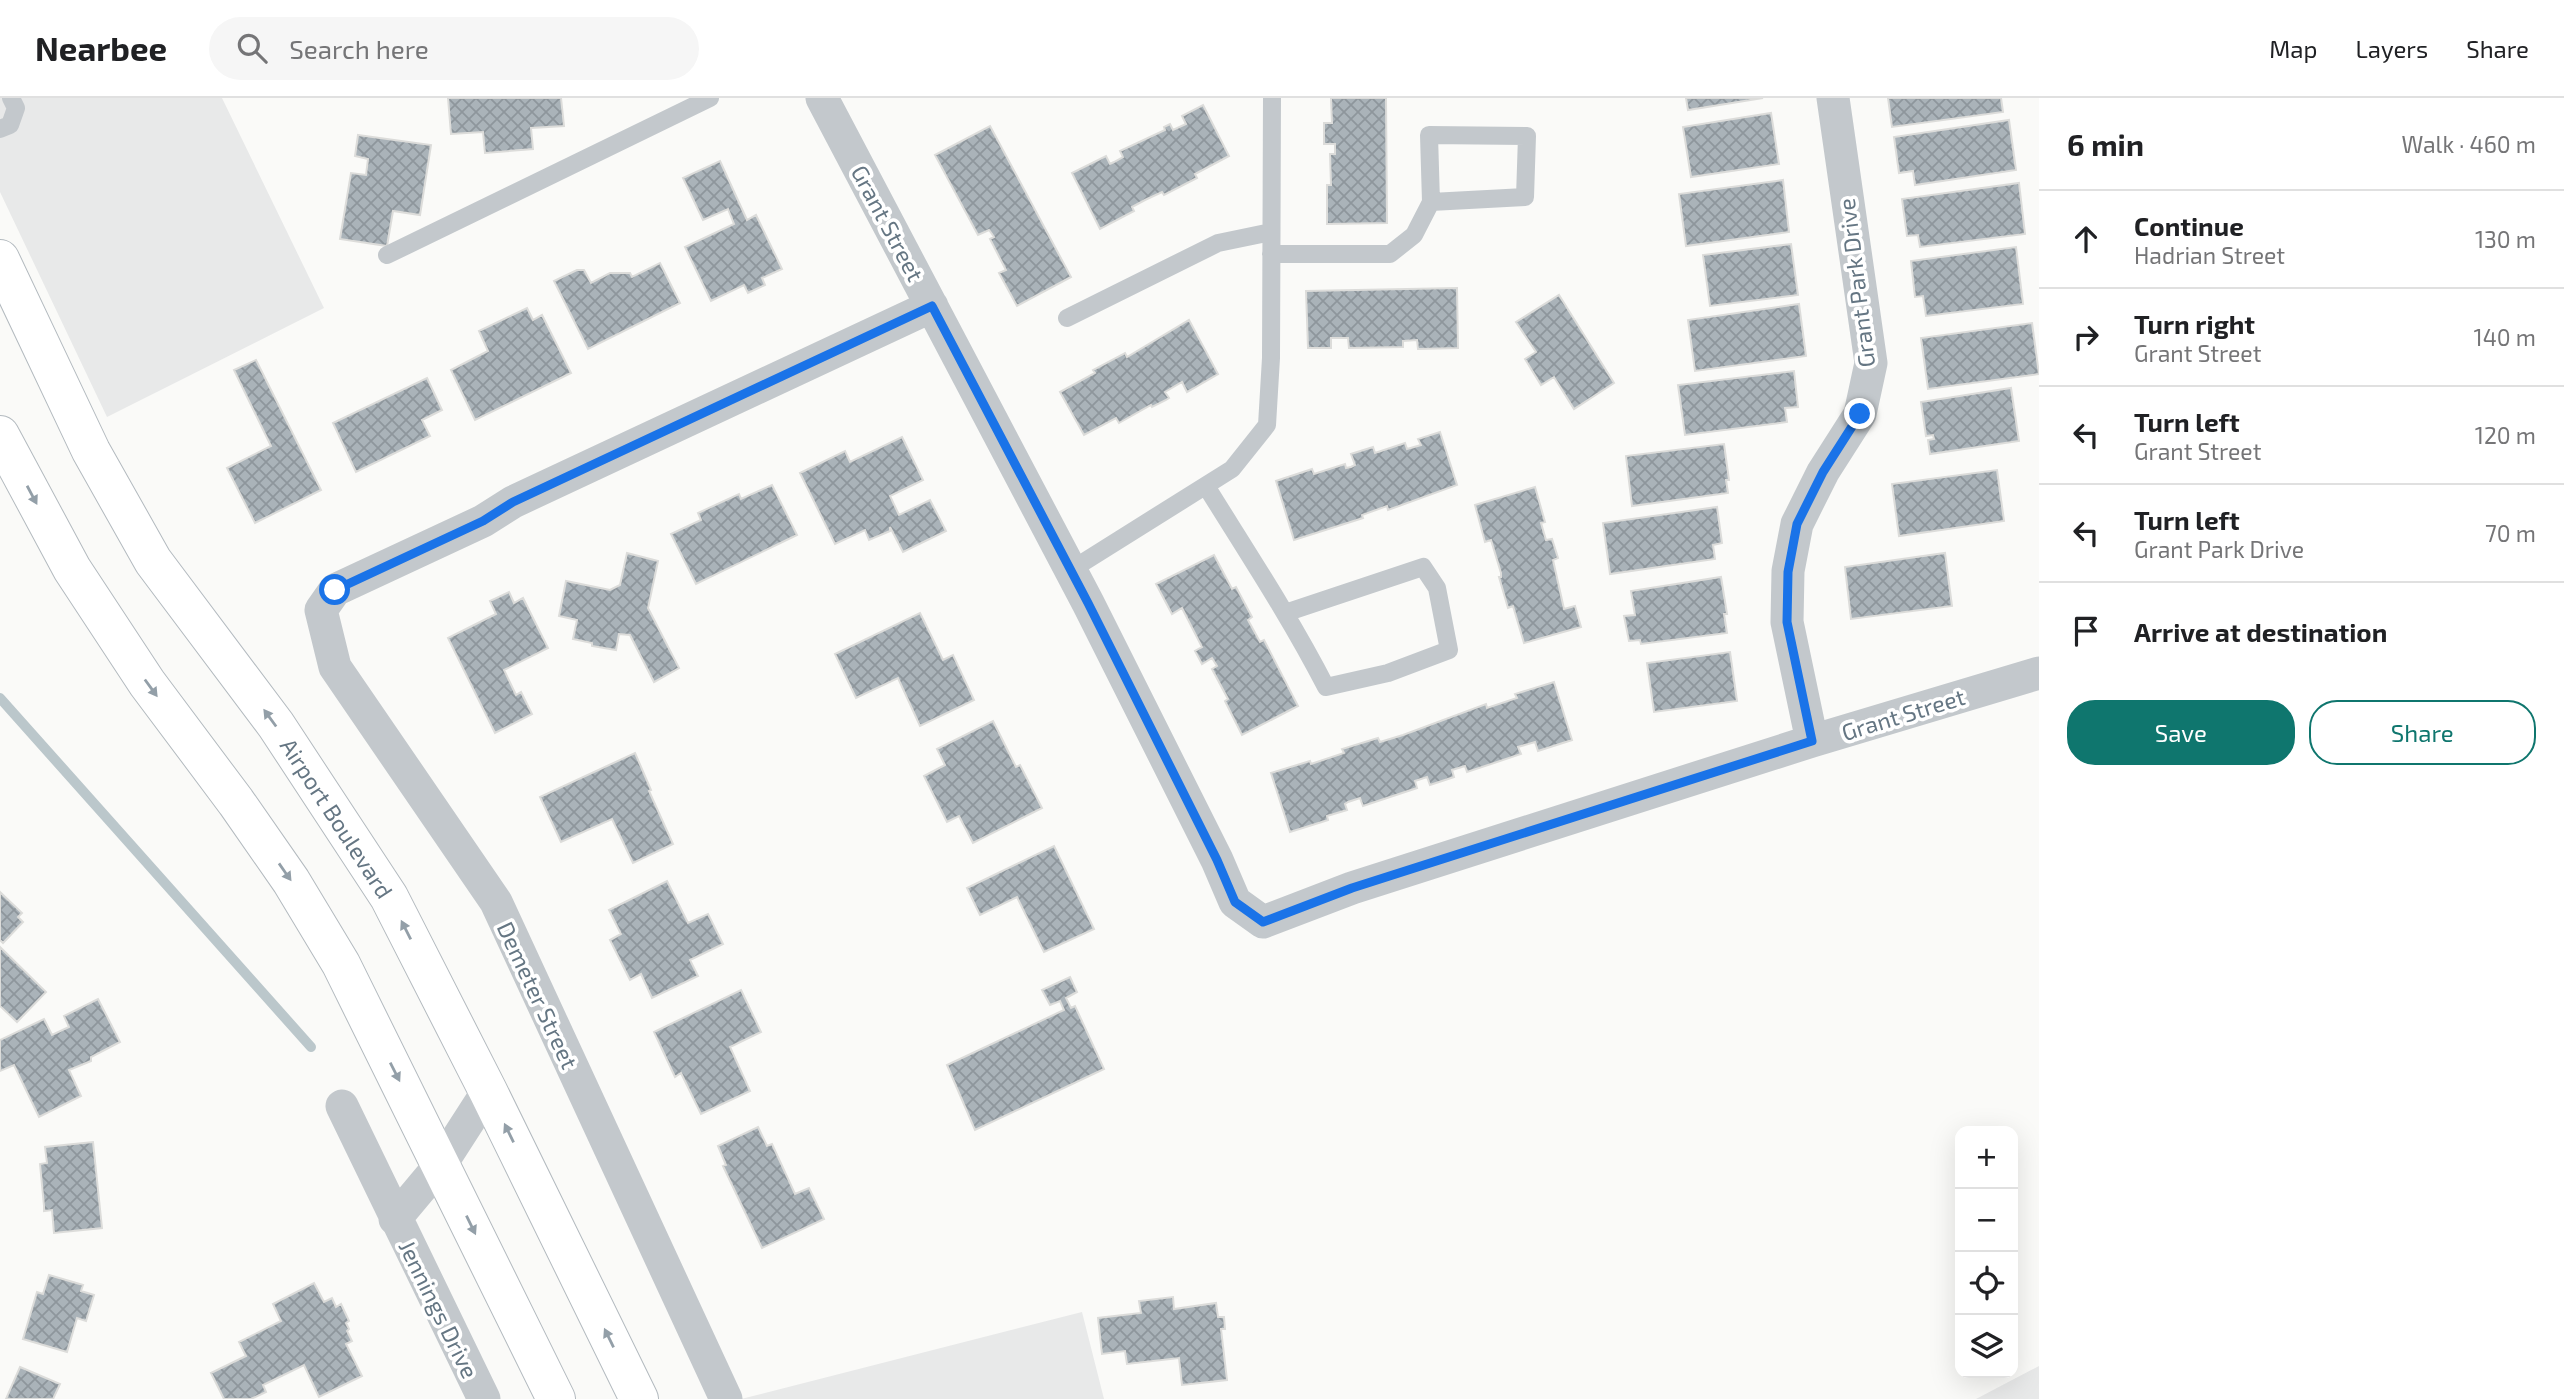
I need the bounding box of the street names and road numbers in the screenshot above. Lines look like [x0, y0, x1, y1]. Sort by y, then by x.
street label: Grant Street [846, 160, 930, 286]
street label: Grant Park Drive [1832, 197, 1880, 369]
street label: Grant Street [1838, 682, 1968, 746]
street label: Airport Boulevard [275, 733, 399, 903]
street label: Demeter Street [492, 917, 584, 1073]
street label: Jennings Drive [393, 1235, 485, 1383]

